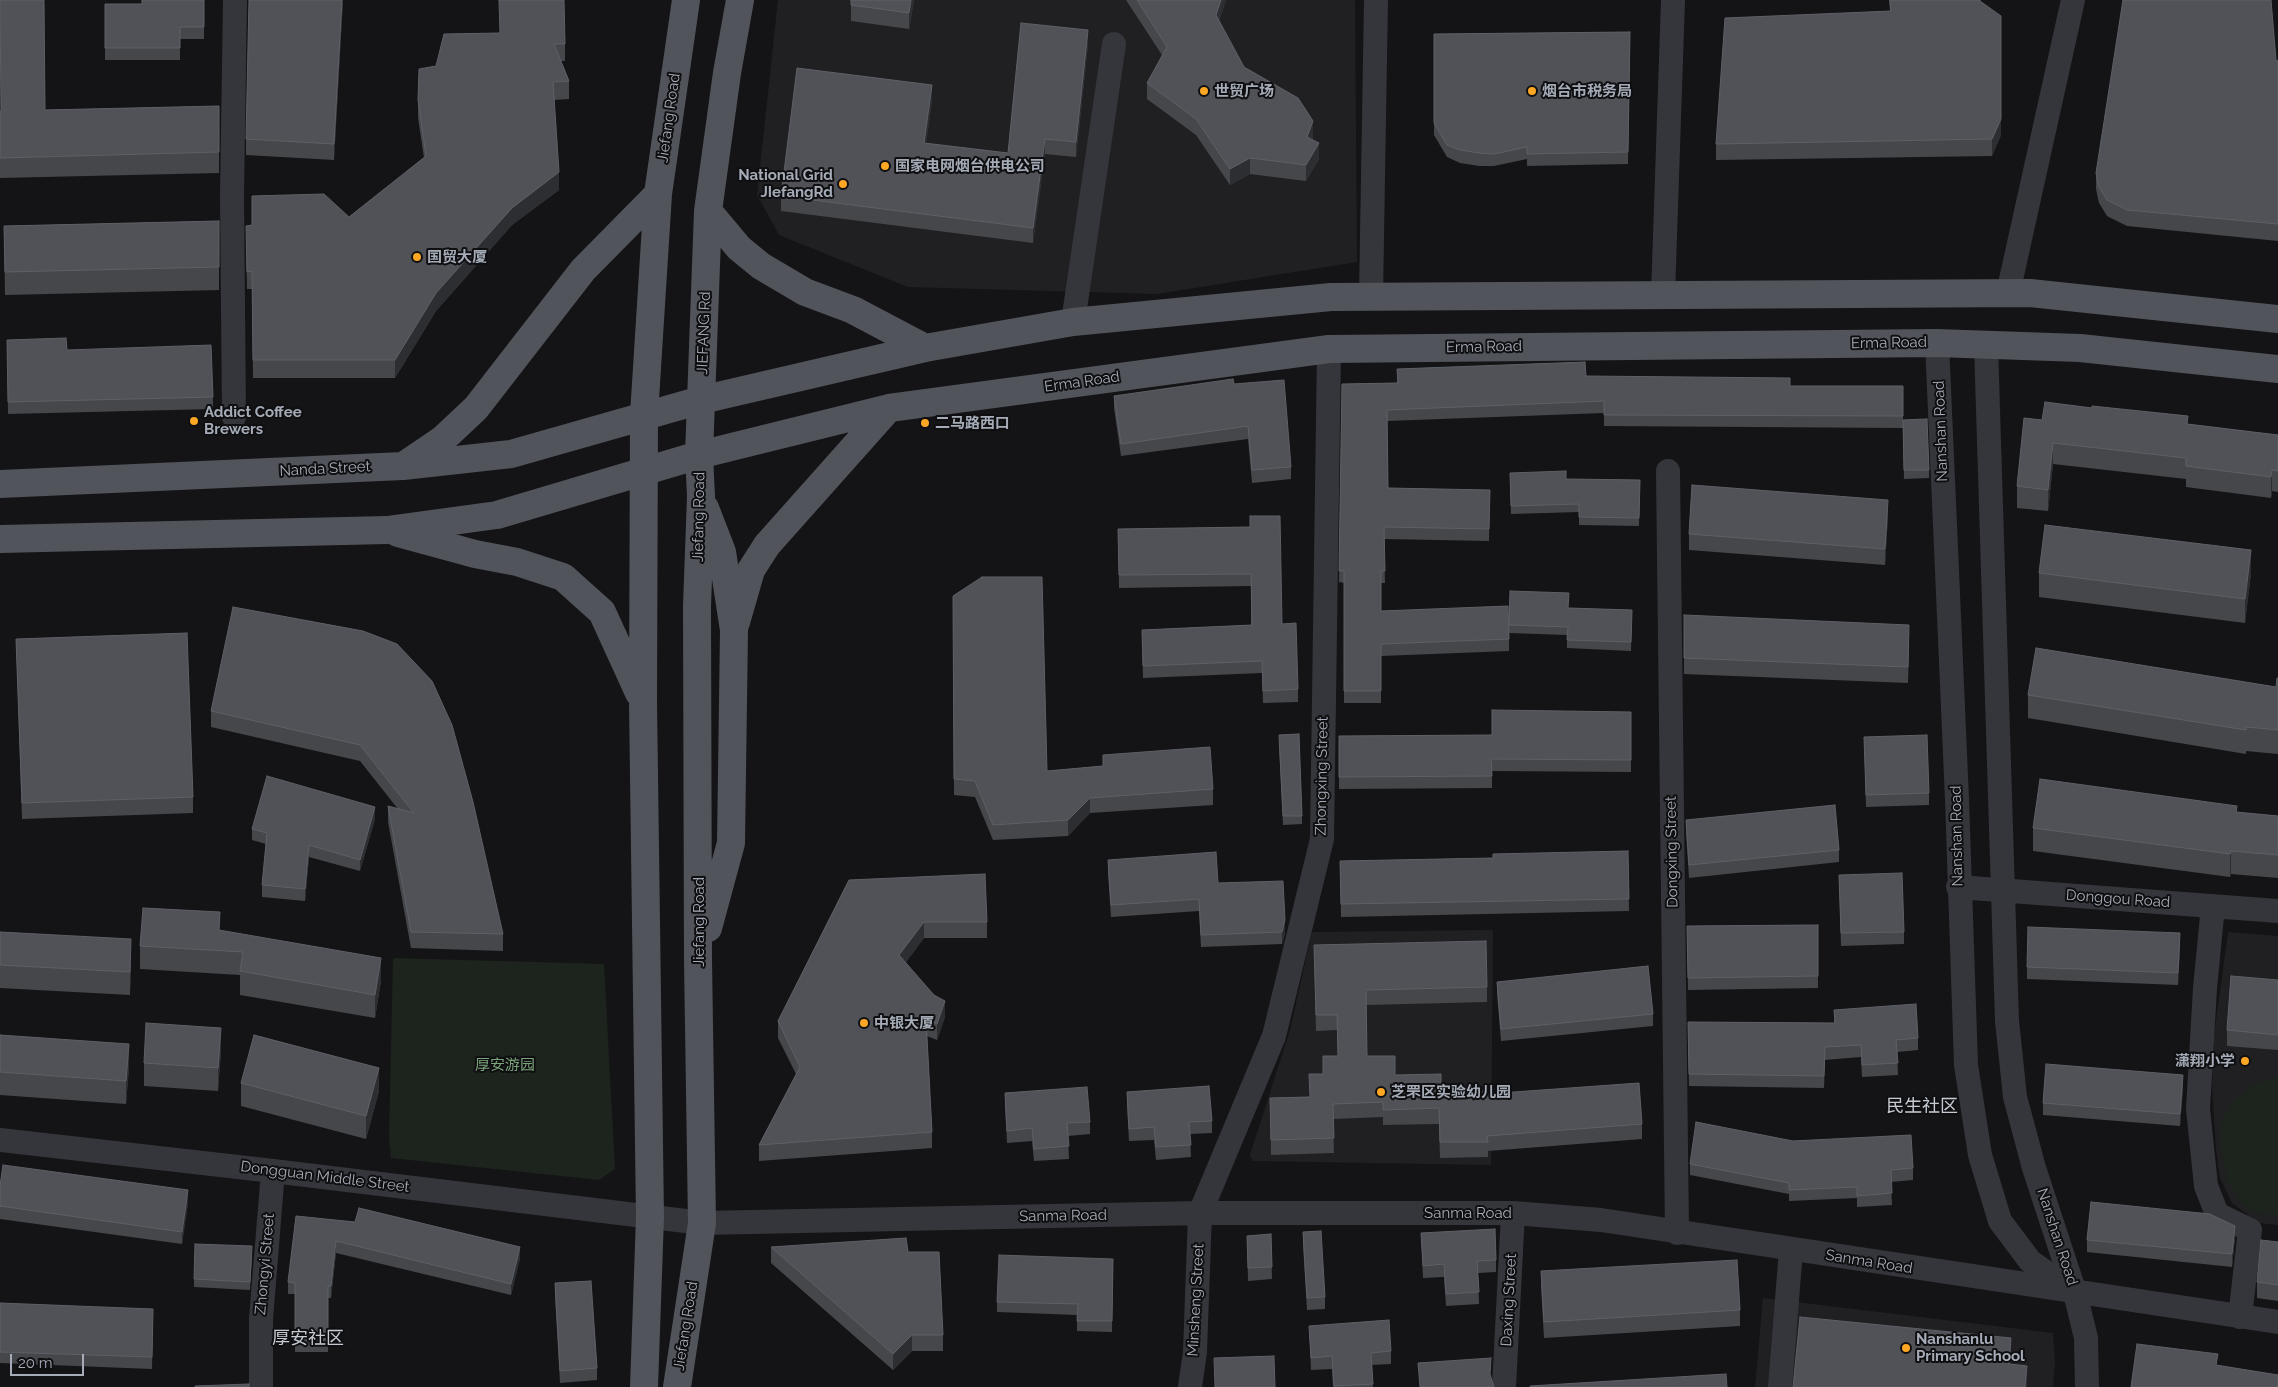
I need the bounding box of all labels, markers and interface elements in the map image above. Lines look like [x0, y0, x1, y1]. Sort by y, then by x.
street label: Jiefang Road [654, 72, 684, 164]
place label: 世贸广场 [1214, 82, 1274, 100]
place label: 烟台市税务局 [1542, 82, 1632, 100]
marker: 世贸广场 [1198, 85, 1210, 97]
marker: 烟台市税务局 [1526, 85, 1538, 97]
place label: 国家电网烟台供电公司 [895, 157, 1045, 175]
marker: 国家电网烟台供电公司 [879, 160, 891, 172]
place label: National Grid JIefangRd [738, 166, 833, 201]
marker: National Grid JIefangRd [837, 178, 849, 190]
place label: 国贸大厦 [427, 248, 487, 266]
marker: 国贸大厦 [411, 251, 423, 263]
street label: JIEFANG Rd [694, 291, 714, 375]
street label: Erma Road [1851, 333, 1927, 353]
street label: Erma Road [1446, 337, 1522, 357]
street label: Erma Road [1043, 368, 1121, 396]
street label: Nanshan Road [1930, 380, 1952, 482]
place label: Addict Coffee Brewers [204, 403, 302, 438]
place label: 二马路西口 [935, 414, 1010, 432]
marker: Addict Coffee Brewers [188, 415, 200, 427]
marker: 二马路西口 [919, 417, 931, 429]
street label: Nanda Street [279, 458, 371, 480]
street label: Jiefang Road [689, 472, 709, 562]
street label: Zhongxing Street [1312, 716, 1332, 836]
street label: Nanshan Road [1947, 785, 1967, 887]
street label: Dongxing Street [1662, 796, 1682, 908]
street label: Jiefang Road [690, 877, 708, 967]
street label: Donggou Road [2065, 886, 2171, 912]
place label: 中银大厦 [874, 1014, 934, 1032]
marker: 中银大厦 [858, 1017, 870, 1029]
place label: 潇翔小学 [2175, 1052, 2235, 1070]
marker: 潇翔小学 [2239, 1055, 2251, 1067]
park label: 厚安游园 [475, 1056, 535, 1074]
place label: 芝罘区实验幼儿园 [1391, 1083, 1511, 1101]
marker: 芝罘区实验幼儿园 [1375, 1086, 1387, 1098]
district label: 民生社区 [1886, 1096, 1958, 1118]
street label: Dongguan Middle Street [240, 1158, 410, 1196]
street label: Nanshan Road [2033, 1186, 2081, 1288]
street label: Sanma Road [1424, 1204, 1512, 1222]
street label: Sanma Road [1019, 1206, 1107, 1226]
street label: Zhongyi Street [252, 1212, 278, 1316]
street label: Minsheng Street [1184, 1243, 1208, 1357]
street label: Sanma Road [1824, 1246, 1914, 1278]
street label: Daxing Street [1498, 1253, 1520, 1347]
street label: Jiefang Road [670, 1280, 702, 1372]
district label: 厚安社区 [272, 1328, 344, 1350]
place label: Nanshanlu Primary School [1916, 1330, 2025, 1365]
marker: Nanshanlu Primary School [1900, 1342, 1912, 1354]
scale bar [12, 1344, 86, 1376]
text: 20 m [18, 1354, 53, 1372]

